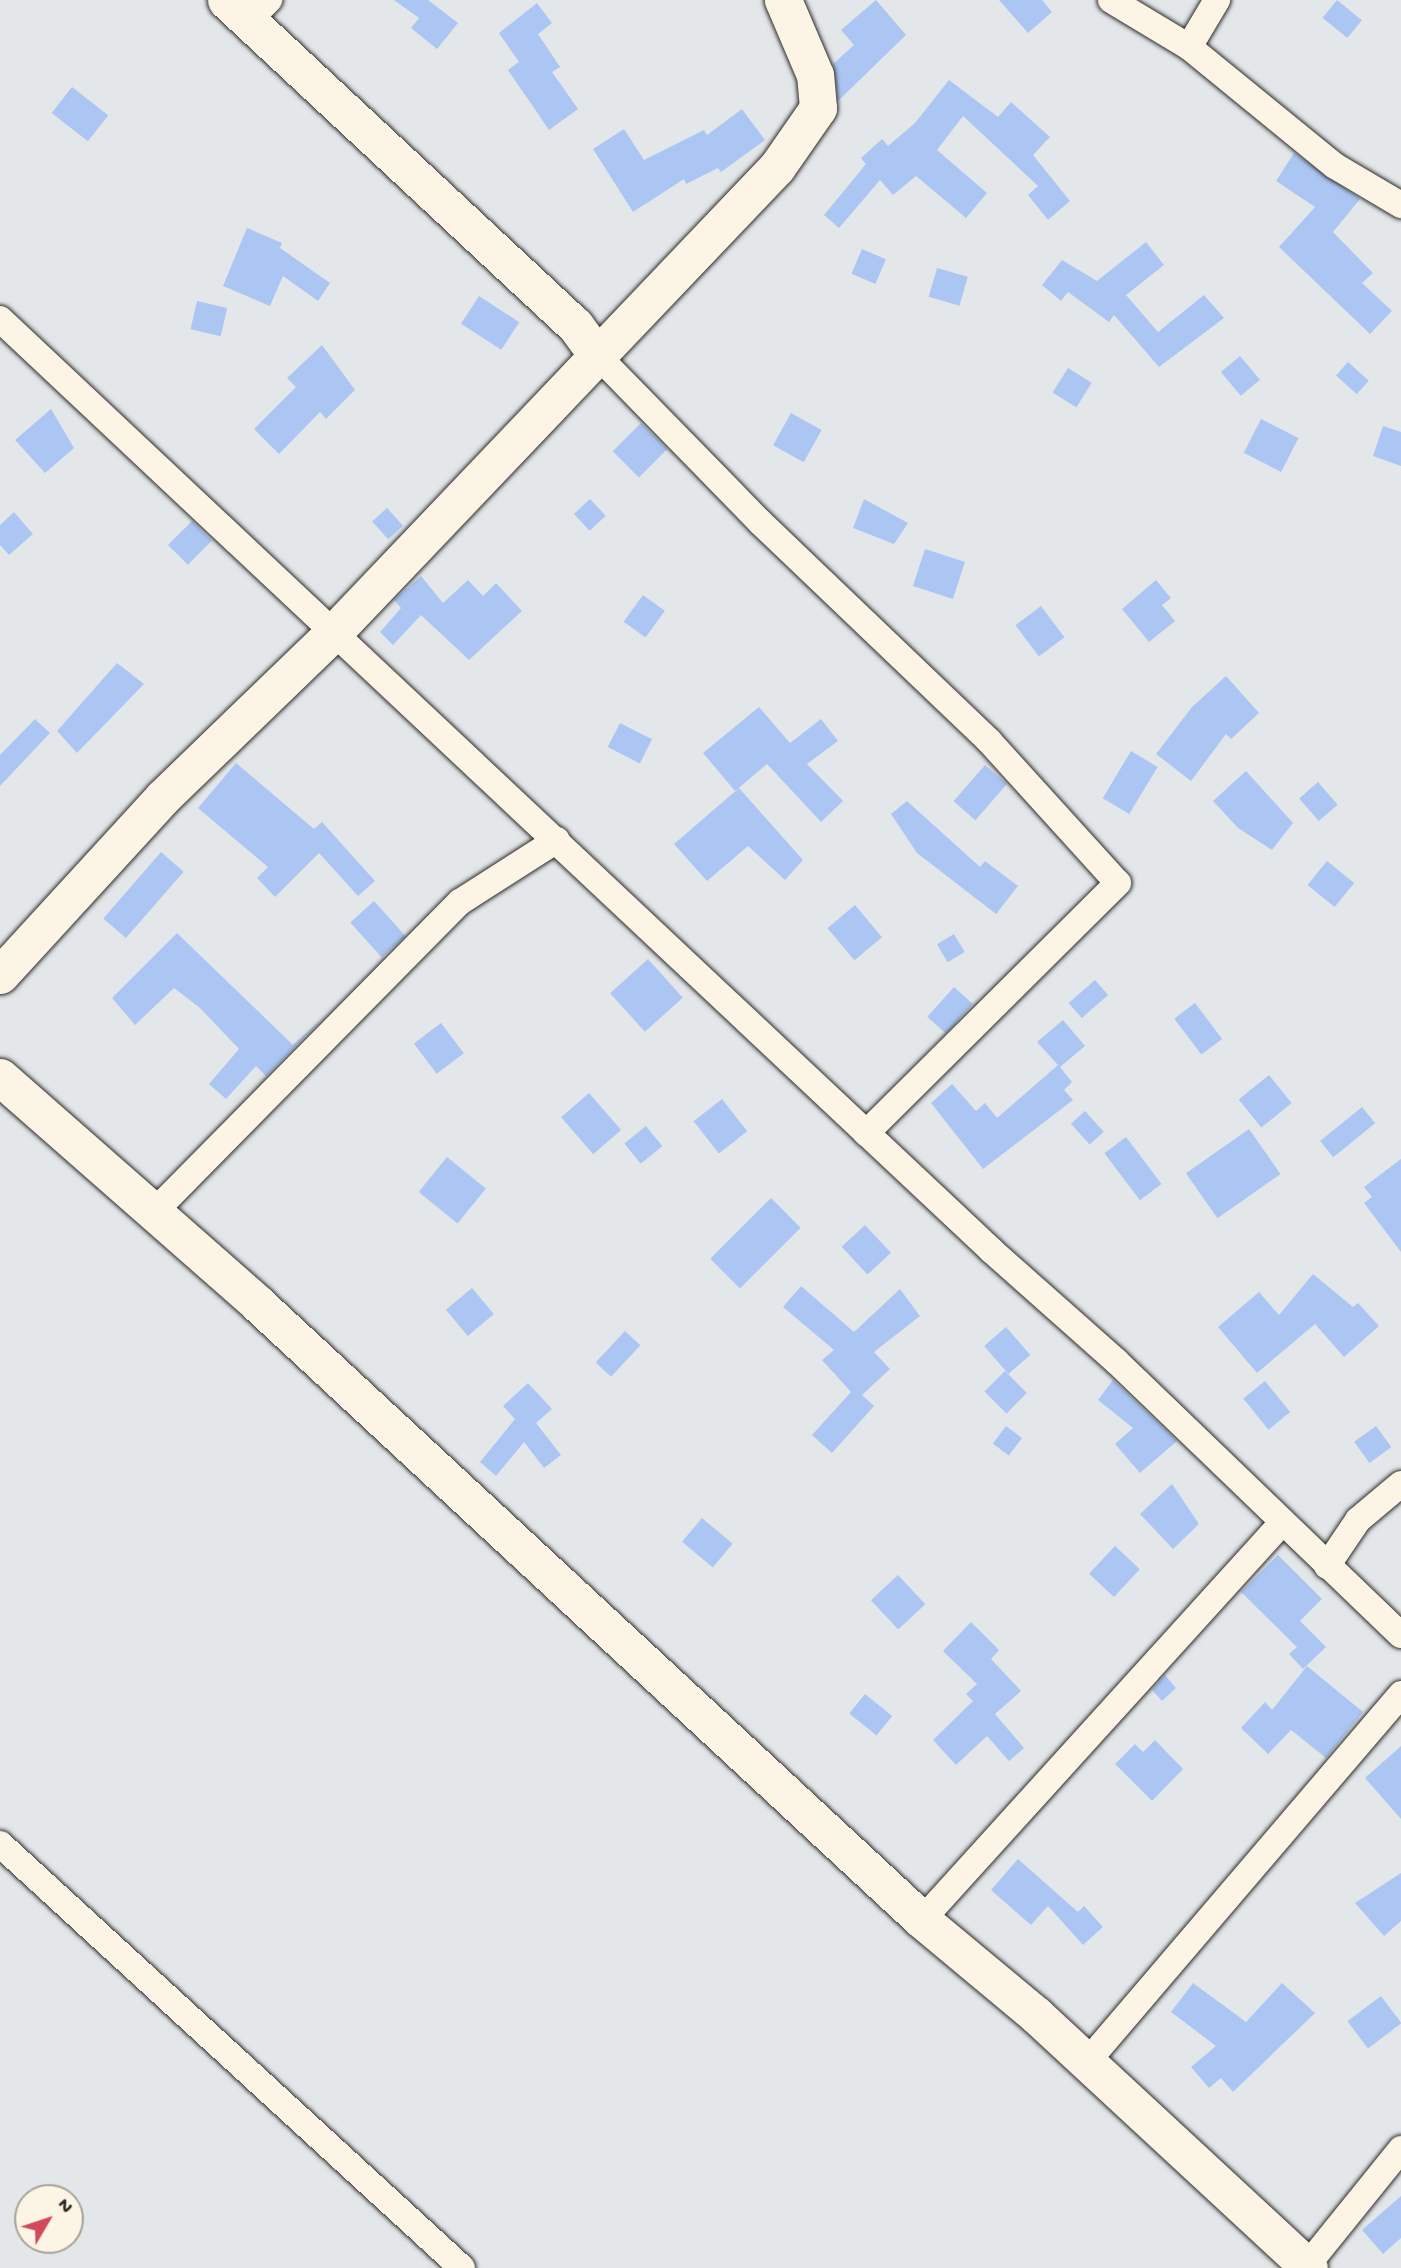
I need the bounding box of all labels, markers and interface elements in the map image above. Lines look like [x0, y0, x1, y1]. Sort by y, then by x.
north arrow [14, 2184, 84, 2254]
text: N [51, 2195, 77, 2219]

